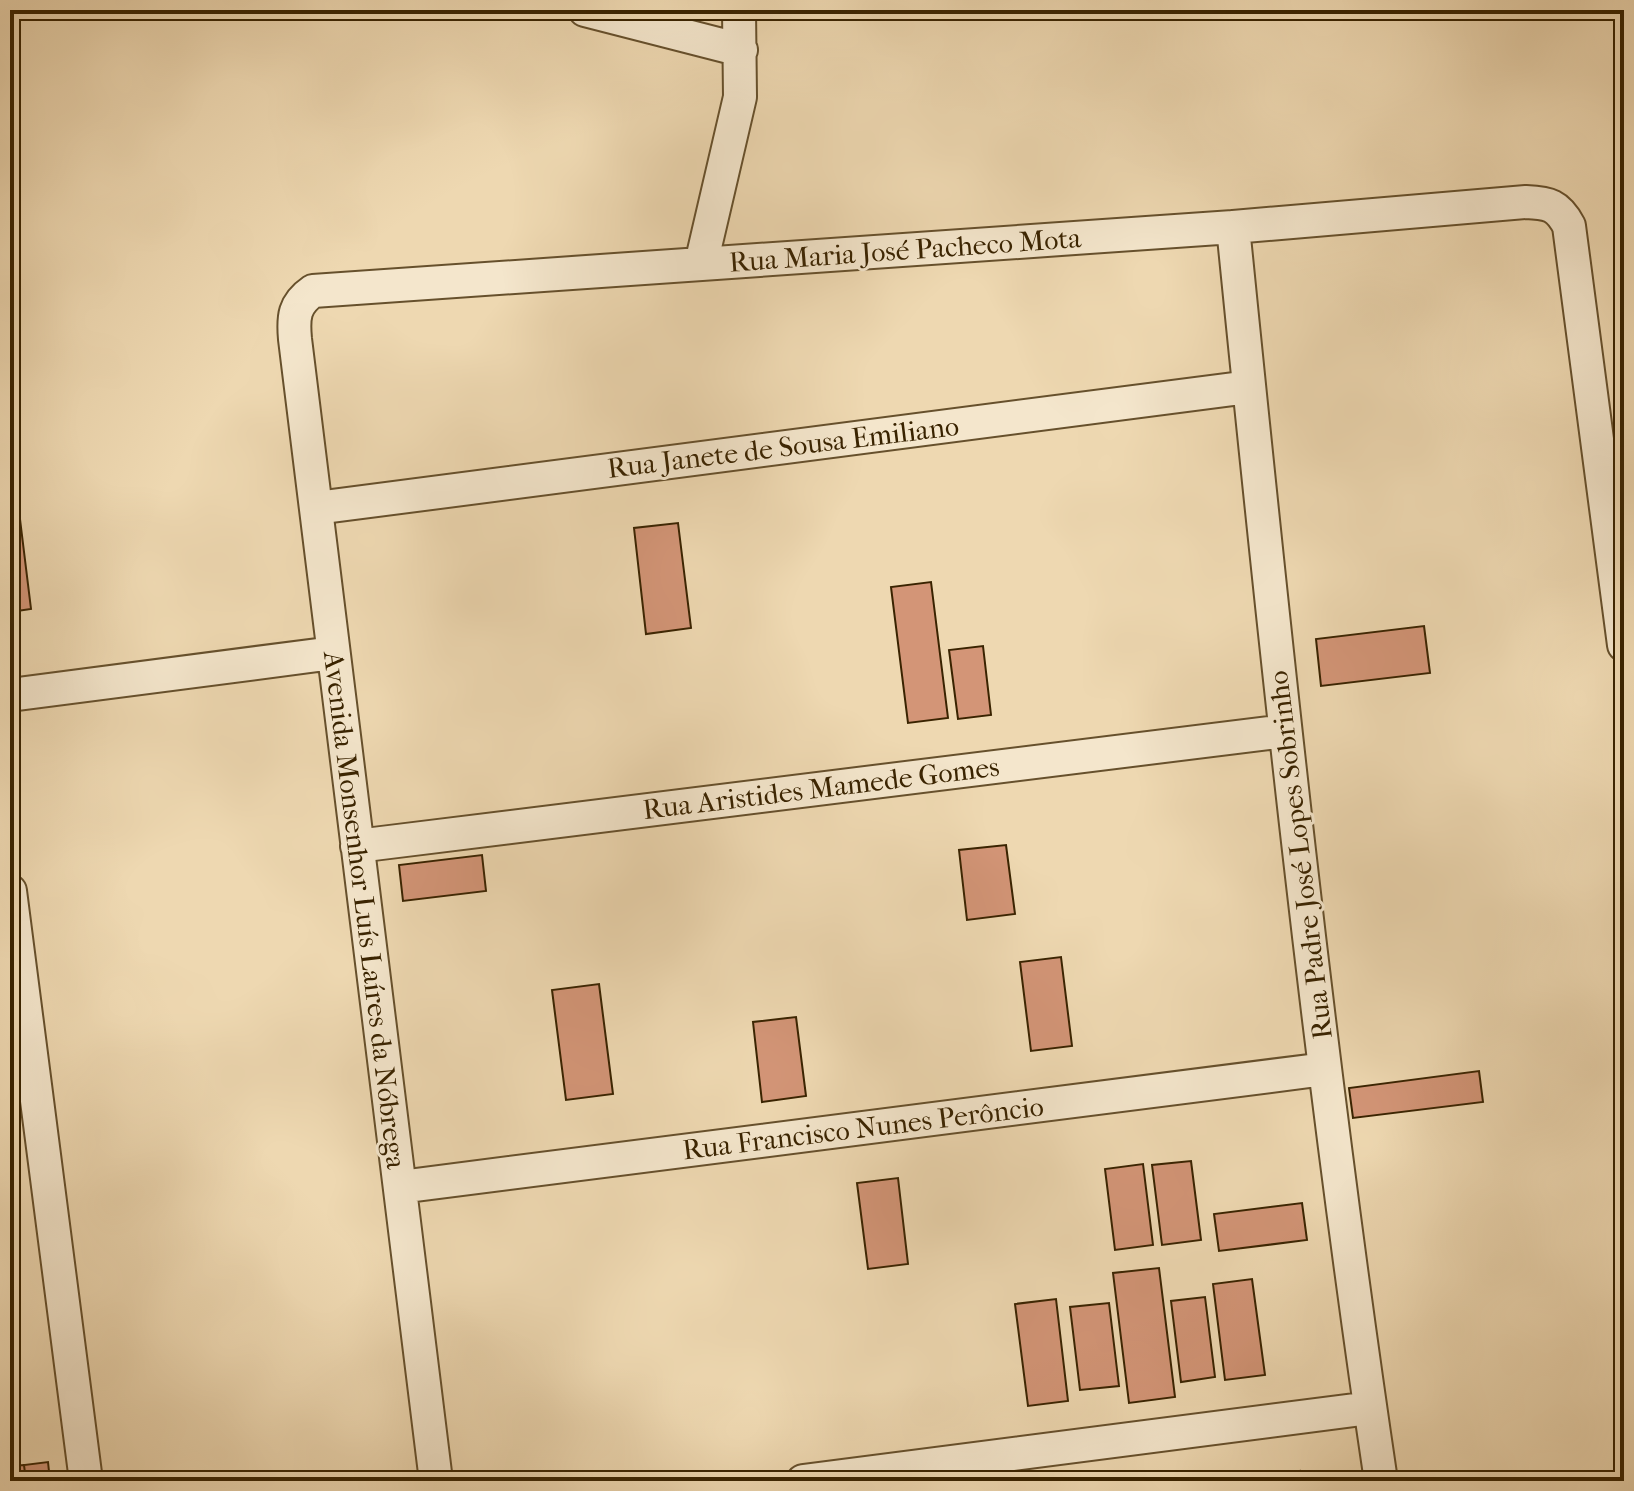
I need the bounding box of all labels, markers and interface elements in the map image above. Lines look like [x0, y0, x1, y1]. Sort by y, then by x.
street label: Rua Maria José Pacheco Mota [728, 221, 1083, 279]
street label: Rua Janete de Sousa Emiliano [605, 409, 961, 485]
street label: Avenida Monsenhor Luís Laíres da Nóbrega [317, 648, 413, 1172]
street label: Rua Padre José Lopes Sobrinho [1261, 669, 1339, 1041]
street label: Rua Aristides Mamede Gomes [641, 750, 1001, 826]
street label: Rua Francisco Nunes Perôncio [681, 1089, 1045, 1167]

